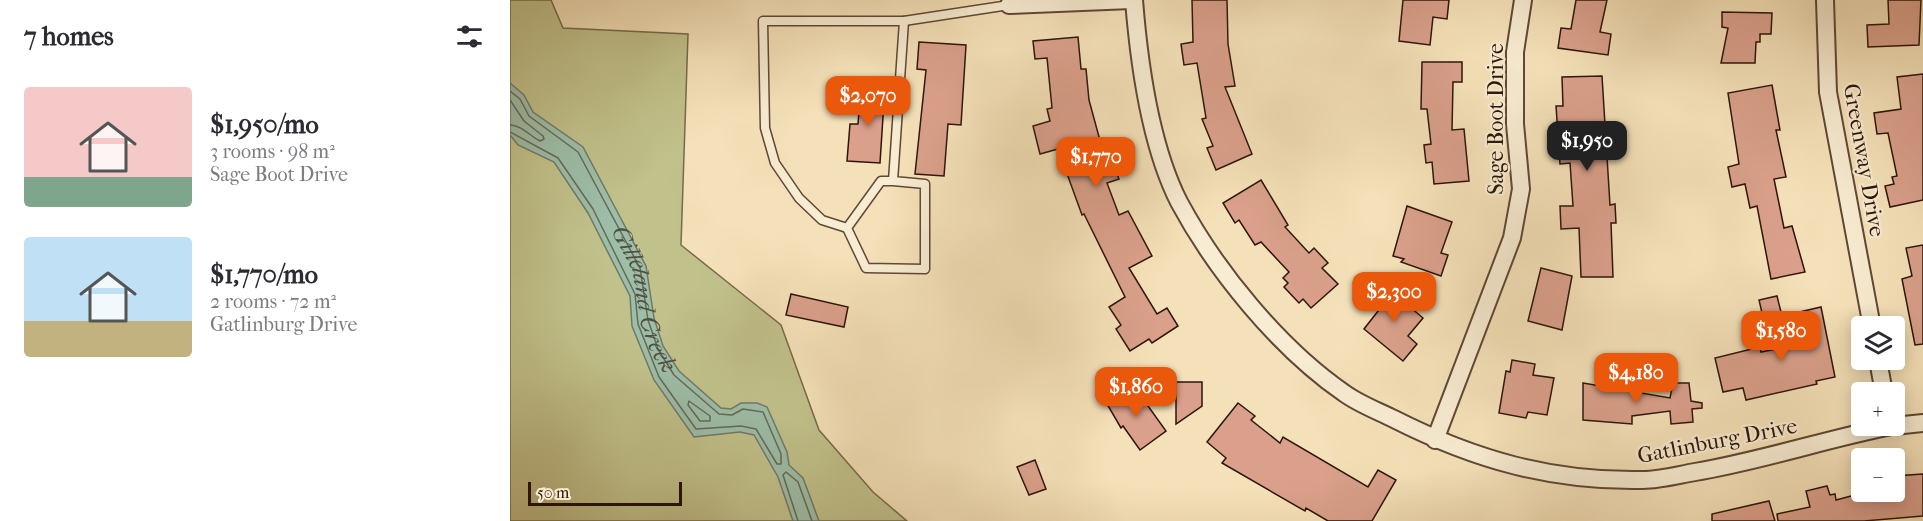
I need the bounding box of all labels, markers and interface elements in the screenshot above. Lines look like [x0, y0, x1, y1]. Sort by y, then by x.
icon: filters [453, 20, 486, 53]
text: 7 homes [24, 21, 114, 52]
street label: Sage Boot Drive [1483, 43, 1509, 195]
pin: $2,070 [819, 76, 917, 127]
street label: Greenway Drive [1838, 82, 1890, 239]
text: $2,070 [839, 84, 897, 107]
text: $1,950/mo [210, 109, 319, 140]
icon: home [72, 111, 144, 183]
pin: $1,950 [1538, 121, 1636, 172]
text: $1,950 [1561, 129, 1613, 152]
pin: $1,770 [1047, 137, 1145, 188]
text: 3 rooms · 98 m² [210, 140, 335, 163]
text: $1,770 [1070, 145, 1122, 168]
text: Sage Boot Drive [210, 163, 348, 186]
water label: Gilleland Creek [606, 220, 683, 377]
text: $1,770/mo [210, 259, 318, 290]
icon: home [72, 261, 144, 333]
pin: $2,300 [1345, 272, 1443, 323]
text: $2,300 [1366, 280, 1422, 303]
text: 2 rooms · 72 m² [210, 290, 336, 313]
pin: $1,580 [1732, 311, 1830, 362]
text: Gatlinburg Drive [210, 313, 357, 336]
map controls [1851, 316, 1905, 502]
button: layers [1851, 316, 1905, 370]
text: $1,580 [1755, 319, 1807, 342]
pin: $4,180 [1587, 353, 1685, 404]
text: $4,180 [1608, 361, 1664, 384]
pin: $1,860 [1087, 367, 1185, 418]
text: $1,860 [1109, 375, 1163, 398]
button: + [1851, 382, 1905, 436]
street label: Gatlinburg Drive [1635, 413, 1799, 469]
button: − [1851, 448, 1905, 502]
scale bar [528, 479, 682, 506]
text: 50 m [537, 483, 569, 502]

